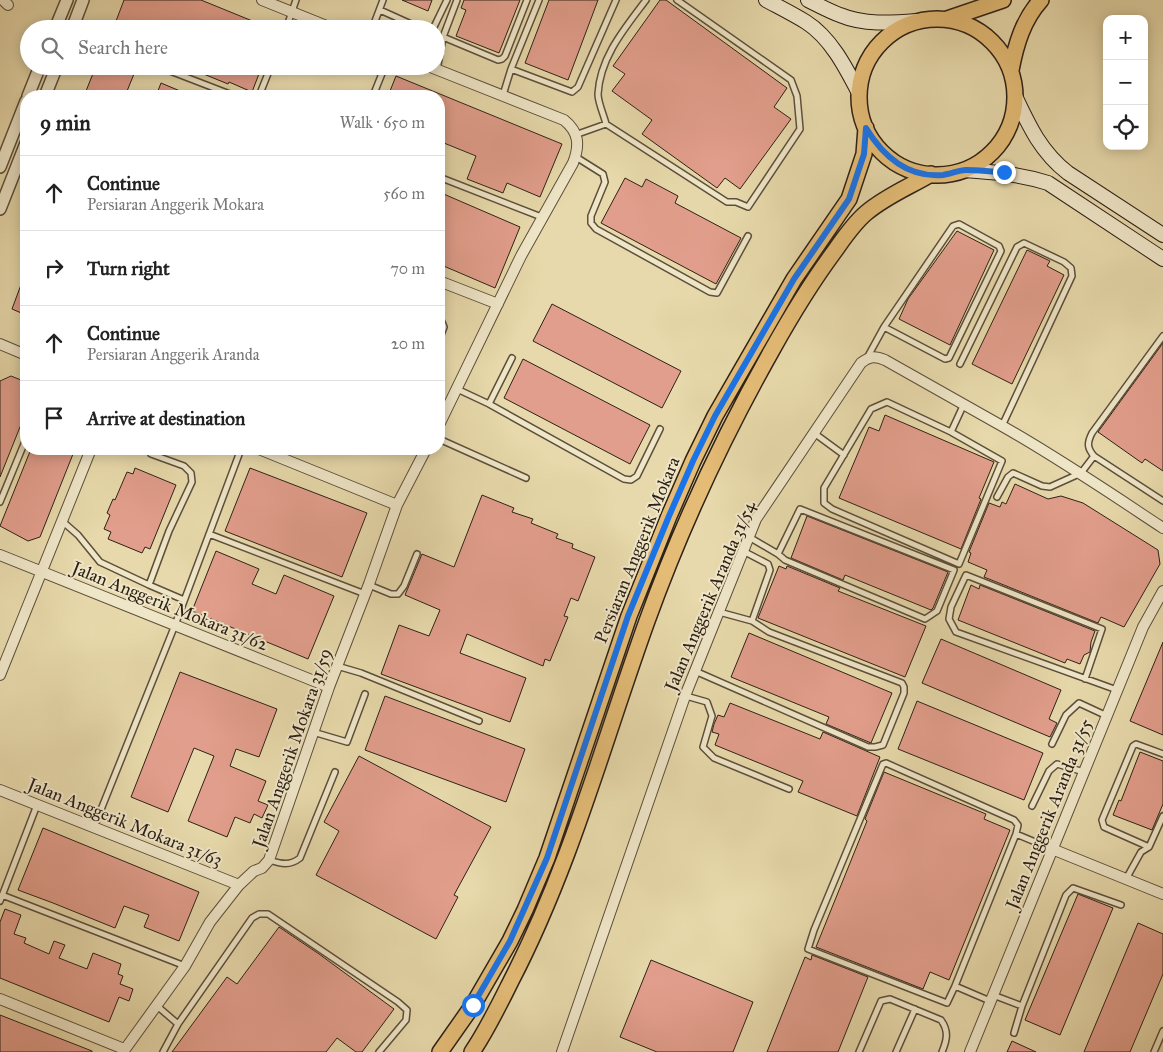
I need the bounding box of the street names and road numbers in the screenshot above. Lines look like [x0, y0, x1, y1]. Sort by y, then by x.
street label: Persiaran Anggerik Mokara [590, 453, 686, 647]
street label: Jalan Anggerik Aranda 31/54 [659, 497, 761, 697]
street label: Jalan Anggerik Mokara 31/62 [67, 556, 271, 656]
street label: Jalan Anggerik Mokara 31/59 [247, 645, 337, 853]
street label: Jalan Anggerik Aranda 31/55 [1000, 715, 1098, 915]
street label: Jalan Anggerik Mokara 31/63 [22, 772, 225, 872]

